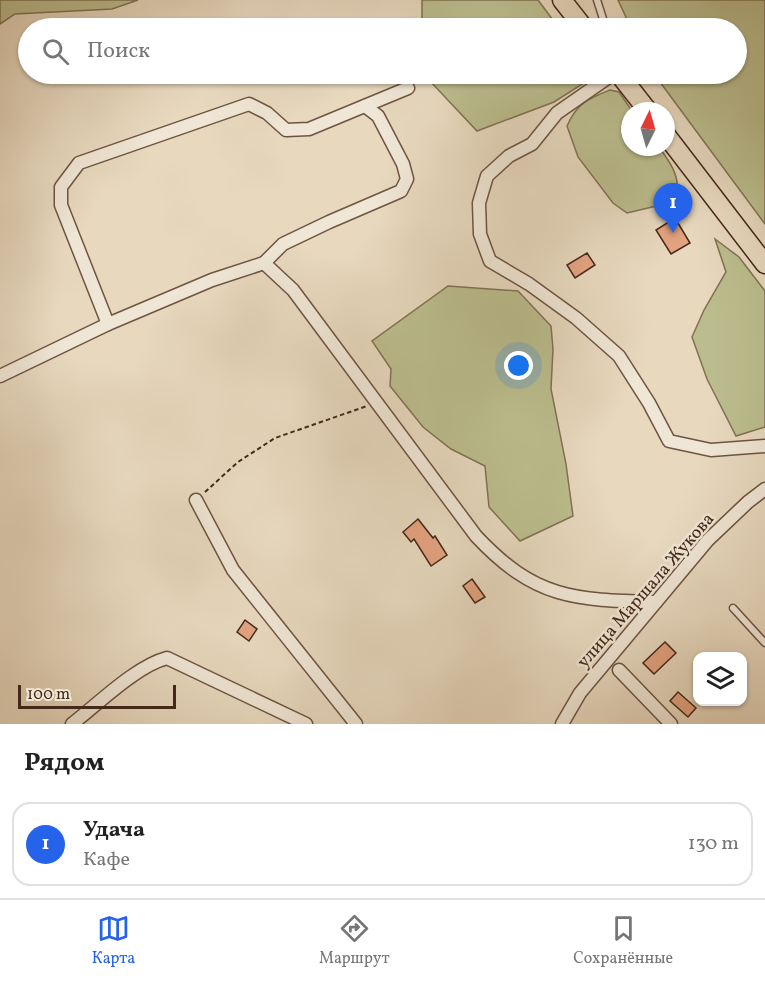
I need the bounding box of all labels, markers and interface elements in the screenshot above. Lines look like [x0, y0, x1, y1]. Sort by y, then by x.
search box [18, 18, 747, 84]
icon: search [39, 35, 72, 68]
text: Поиск [87, 36, 150, 67]
north arrow [621, 102, 675, 156]
pin: 1 [654, 184, 692, 233]
your location [504, 351, 533, 380]
street label: улица Маршала Жукова [572, 508, 721, 674]
map controls [693, 652, 747, 706]
button: layers [693, 652, 747, 706]
scale bar [18, 682, 176, 710]
text: 100 m [27, 684, 70, 706]
text: Рядом [24, 745, 104, 781]
text: Удача [83, 815, 145, 846]
text: 1 [41, 830, 50, 858]
text: 130 m [688, 830, 739, 858]
text: Кафе [83, 846, 130, 874]
tab: Карта [92, 912, 135, 970]
tab: Маршрут [319, 912, 390, 970]
tab: Сохранённые [573, 912, 673, 970]

